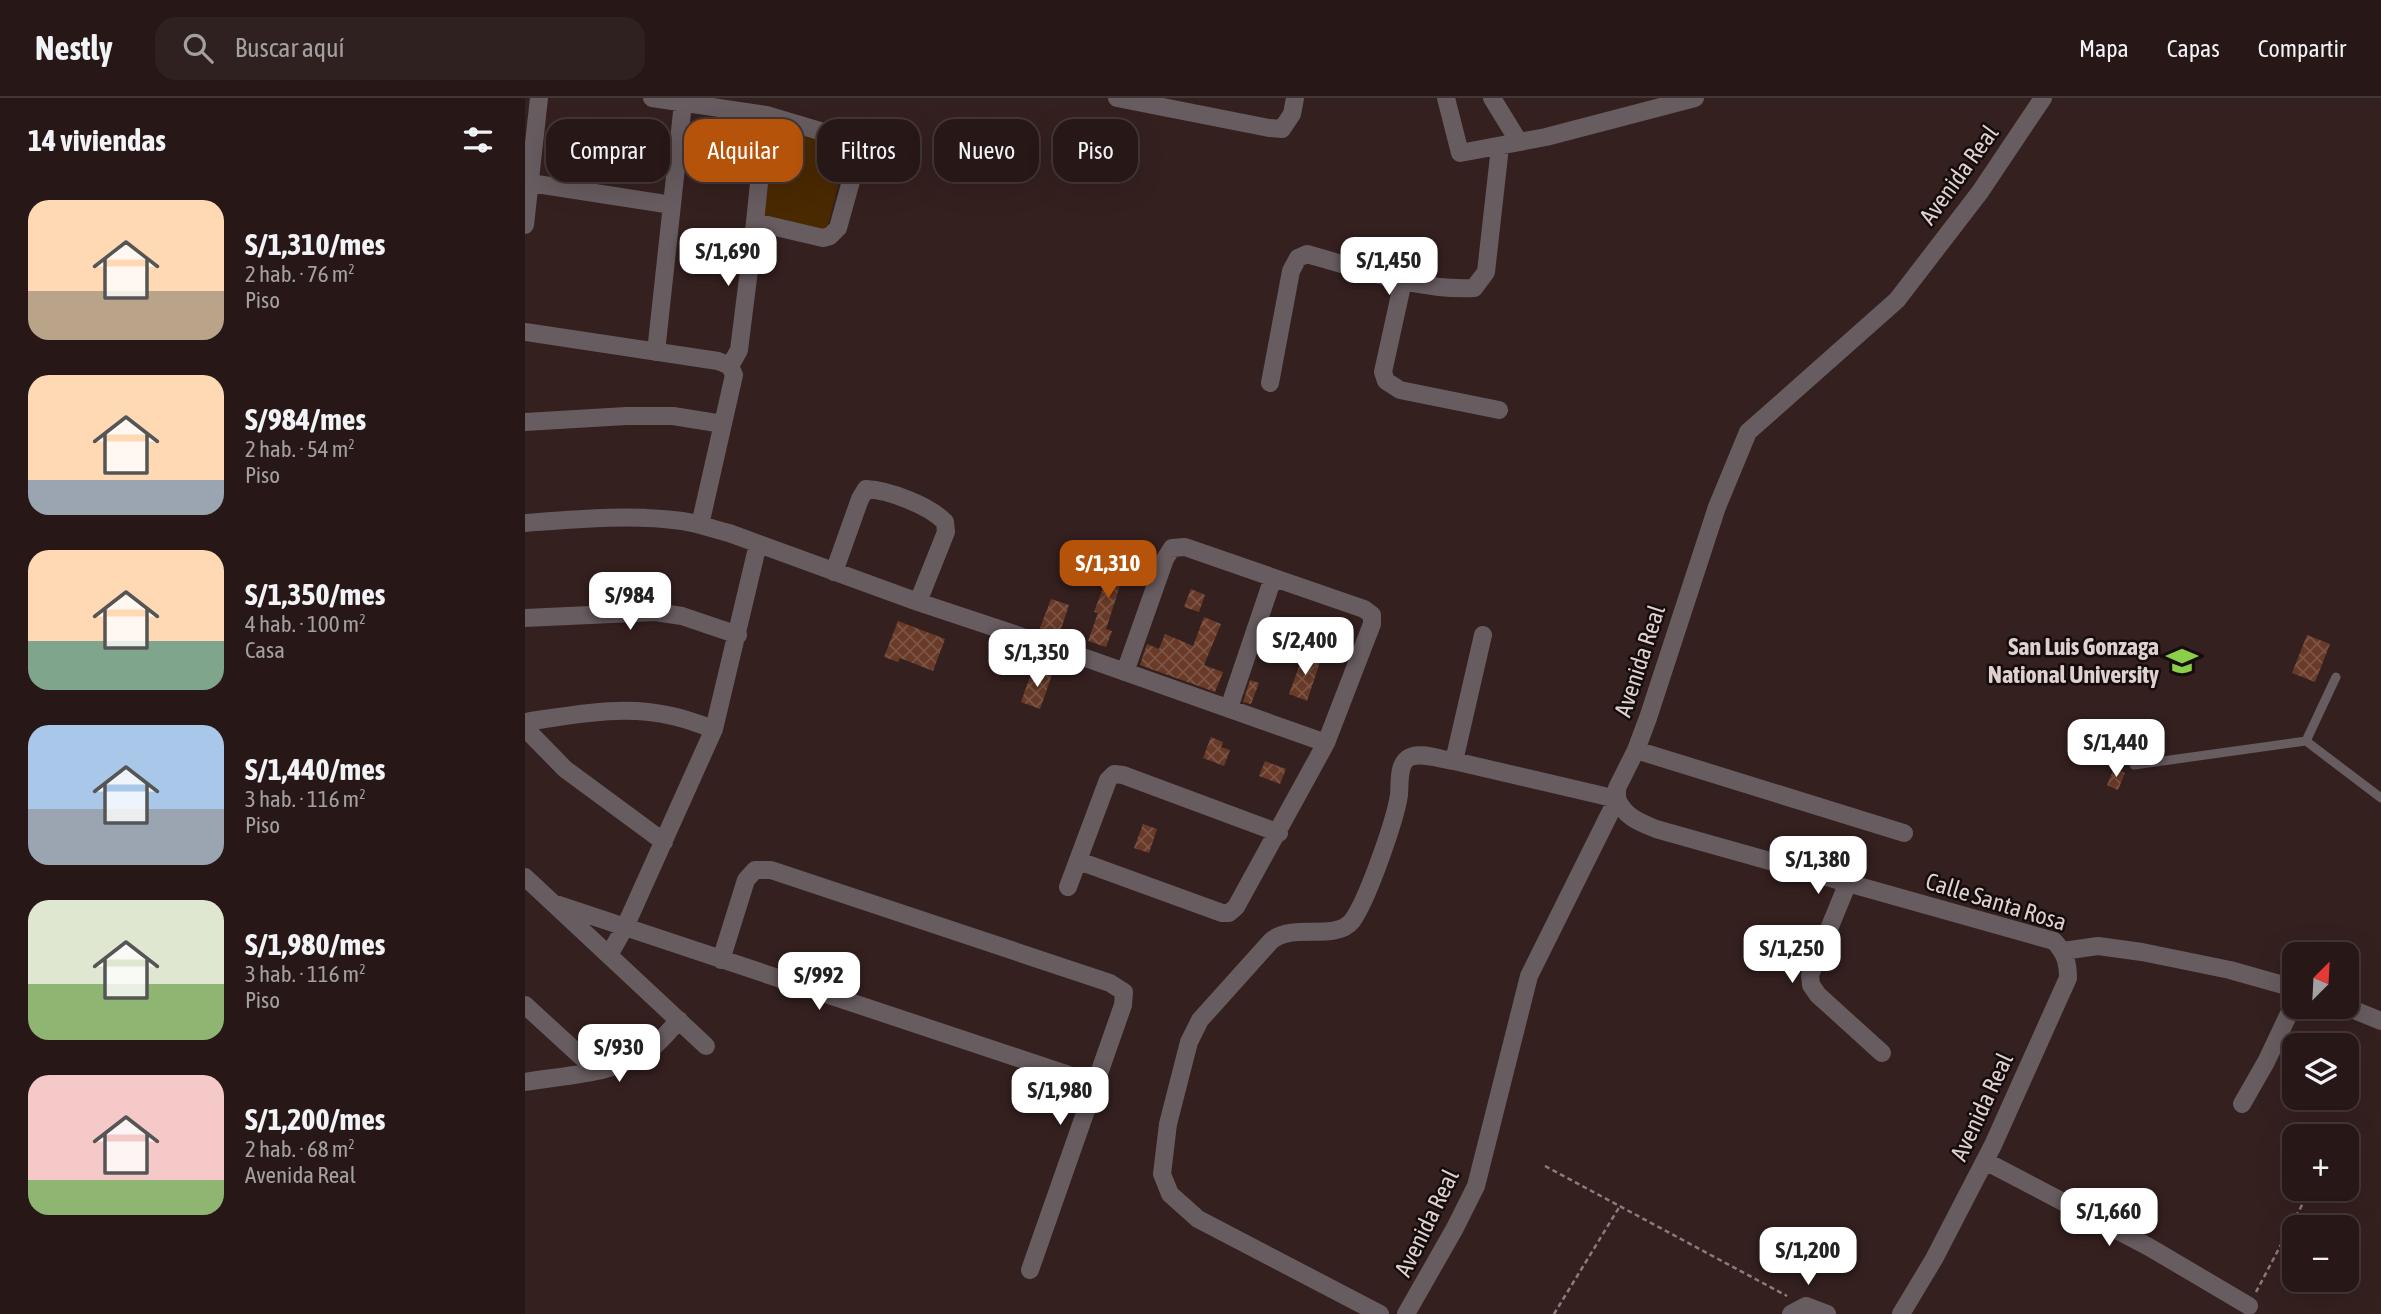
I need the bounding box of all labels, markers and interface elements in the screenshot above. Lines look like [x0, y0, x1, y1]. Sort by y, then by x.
search box [155, 17, 645, 80]
text: Nestly [35, 29, 113, 67]
icon: search [179, 29, 217, 67]
text: Buscar aquí [235, 33, 345, 63]
text: Mapa [2079, 35, 2129, 62]
text: Capas [2167, 35, 2220, 62]
text: Compartir [2258, 35, 2346, 62]
chip: Comprar [546, 119, 670, 182]
chip: Alquilar [684, 119, 803, 182]
chip: Filtros [817, 119, 920, 182]
chip: Nuevo [934, 119, 1039, 182]
chip: Piso [1053, 119, 1138, 182]
street label: Avenida Real [1914, 119, 2004, 229]
icon: filters [459, 121, 497, 159]
text: 14 viviendas [28, 123, 166, 157]
text: S/1,310/mes [245, 227, 385, 261]
icon: home [84, 228, 168, 312]
pin: S/1,690 [663, 228, 793, 288]
text: S/1,690 [696, 238, 760, 264]
pin: S/1,450 [1324, 238, 1454, 297]
text: S/1,450 [1357, 247, 1421, 273]
text: 2 hab. · 76 m² [245, 261, 355, 287]
text: Piso [245, 287, 280, 313]
text: S/984/mes [245, 402, 366, 436]
icon: home [84, 403, 168, 487]
text: 2 hab. · 54 m² [245, 436, 355, 462]
text: Piso [245, 462, 280, 488]
pin: S/1,310 [1043, 540, 1173, 600]
text: S/1,310 [1076, 550, 1140, 576]
pin: S/984 [581, 573, 679, 632]
text: S/1,350/mes [245, 577, 385, 611]
icon: home [84, 578, 168, 662]
text: S/984 [605, 582, 655, 608]
street label: Avenida Real [1609, 601, 1670, 720]
text: 4 hab. · 100 m² [245, 611, 366, 637]
pin: S/2,400 [1240, 618, 1370, 677]
text: S/2,400 [1273, 627, 1337, 653]
pin: S/1,350 [972, 630, 1102, 689]
place label: San Luis Gonzaga National University [1988, 633, 2159, 688]
text: Casa [245, 637, 285, 663]
text: S/1,350 [1005, 639, 1069, 665]
school or university icon: San Luis Gonzaga National University [2165, 644, 2199, 678]
pin: S/1,440 [2051, 720, 2181, 779]
text: S/1,440 [2084, 729, 2148, 755]
text: S/1,440/mes [245, 752, 385, 786]
icon: home [84, 753, 168, 837]
text: 3 hab. · 116 m² [245, 786, 366, 812]
text: Piso [245, 812, 280, 838]
pin: S/1,380 [1753, 836, 1883, 896]
text: S/1,380 [1786, 846, 1850, 872]
street label: Calle Santa Rosa [1922, 867, 2070, 936]
pin: S/1,250 [1727, 926, 1857, 985]
text: S/1,980/mes [245, 927, 385, 961]
icon: home [84, 928, 168, 1012]
text: S/1,250 [1760, 935, 1824, 961]
north arrow [2282, 942, 2359, 1018]
map controls [2282, 942, 2359, 1292]
pin: S/992 [770, 953, 868, 1012]
text: 3 hab. · 116 m² [245, 961, 366, 987]
text: S/992 [794, 962, 844, 988]
text: Piso [245, 987, 280, 1013]
pin: S/930 [570, 1024, 668, 1084]
button: layers [2282, 1033, 2359, 1110]
text: S/930 [594, 1034, 644, 1060]
street label: Avenida Real [1945, 1048, 2018, 1165]
pin: S/1,980 [995, 1068, 1125, 1127]
text: S/1,980 [1028, 1077, 1092, 1103]
text: S/1,200/mes [245, 1102, 385, 1136]
icon: home [84, 1103, 168, 1187]
button: + [2282, 1124, 2359, 1201]
text: 2 hab. · 68 m² [245, 1136, 355, 1162]
text: Avenida Real [245, 1162, 356, 1188]
street label: Avenida Real [1389, 1164, 1464, 1281]
pin: S/1,660 [2044, 1188, 2174, 1248]
text: S/1,660 [2077, 1198, 2141, 1224]
button: − [2282, 1215, 2359, 1292]
pin: S/1,200 [1743, 1228, 1873, 1287]
text: S/1,200 [1776, 1237, 1840, 1263]

